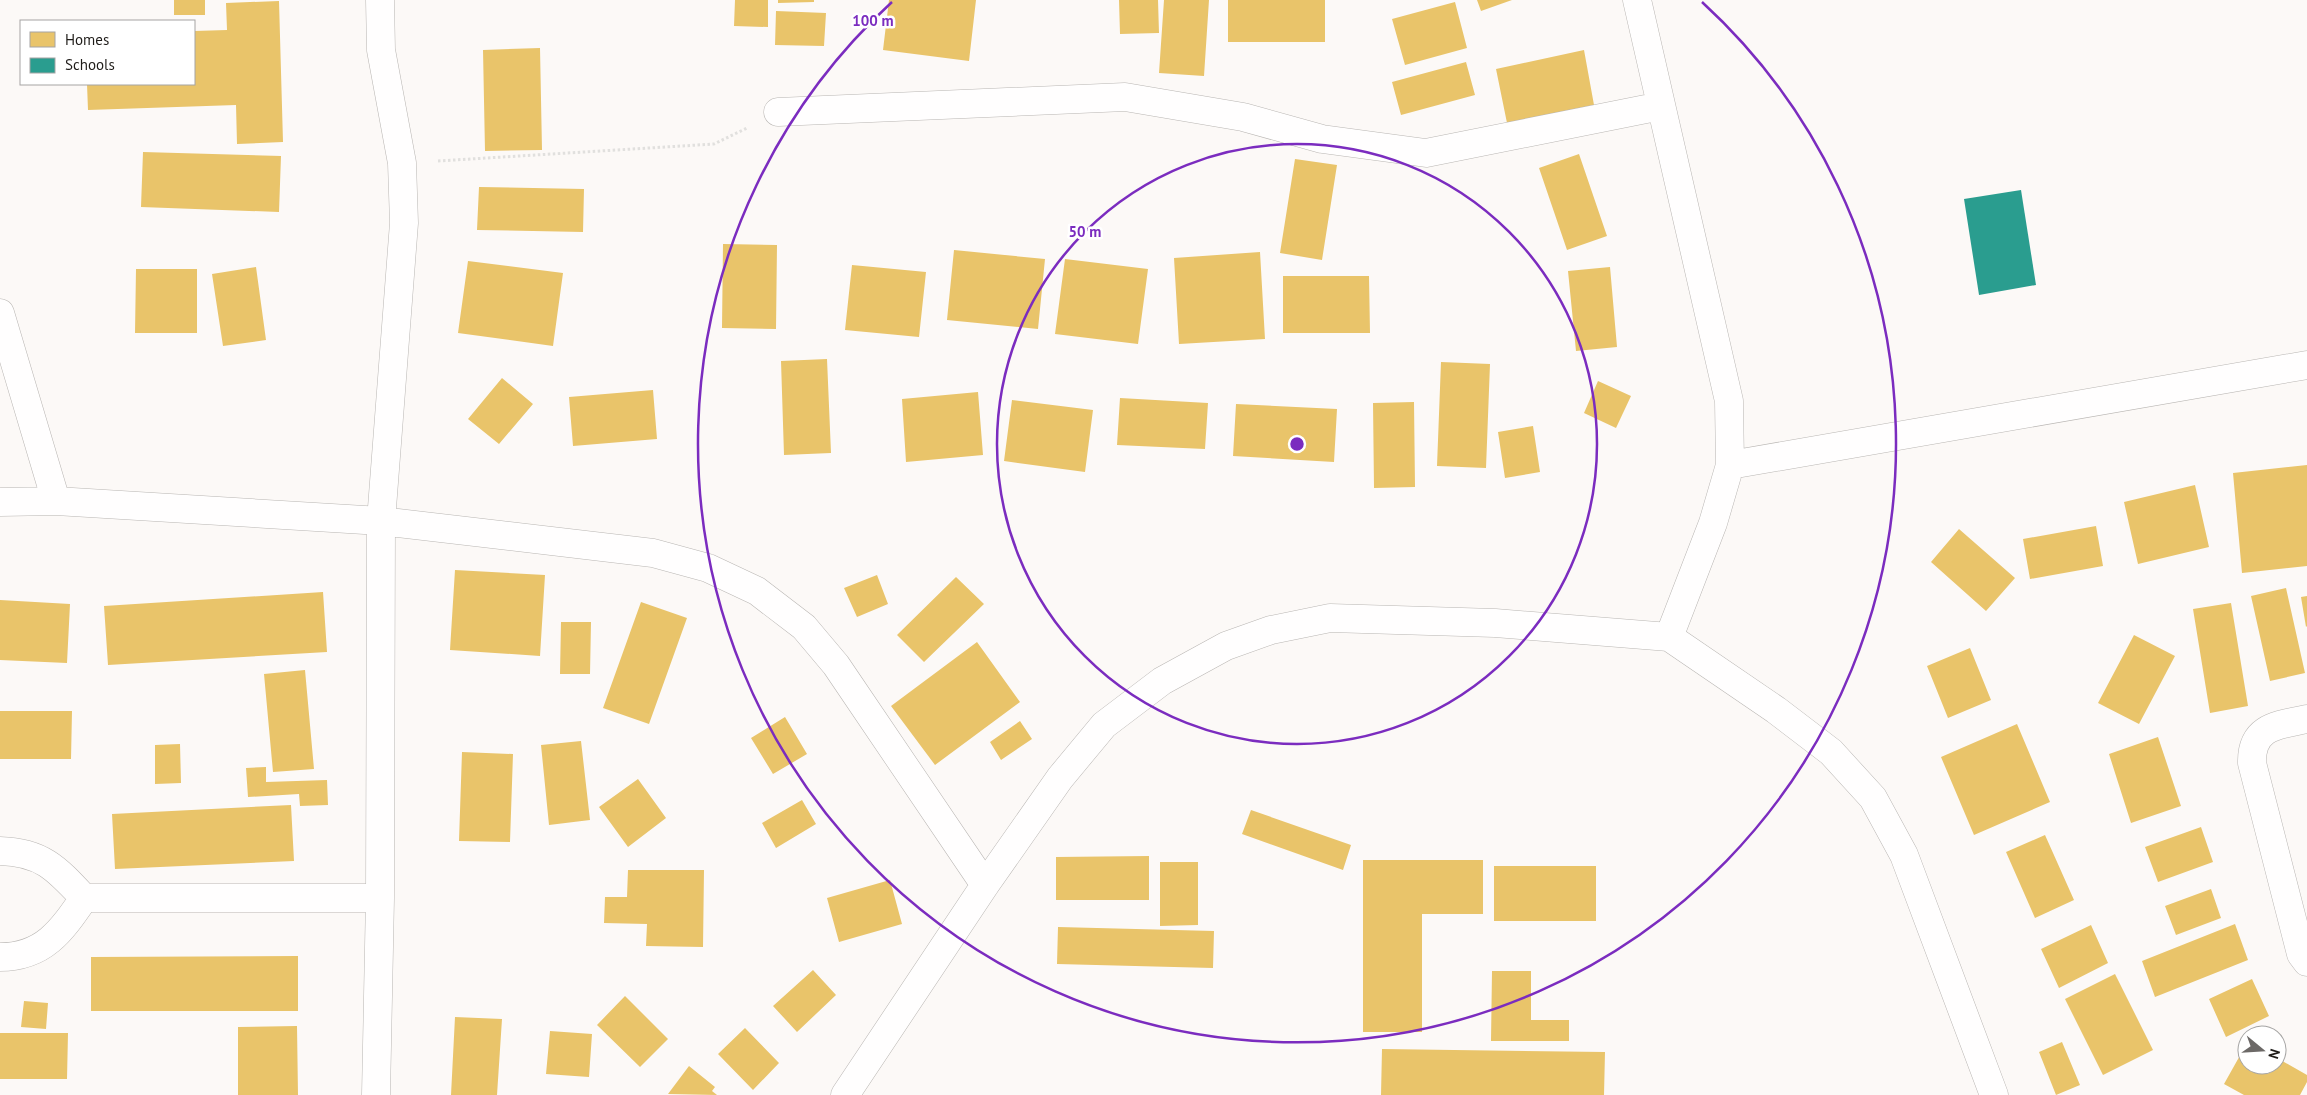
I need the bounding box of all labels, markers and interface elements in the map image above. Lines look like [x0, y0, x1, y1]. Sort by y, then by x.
text: 100 m [852, 11, 894, 30]
legend [20, 20, 195, 85]
text: Homes [65, 30, 109, 49]
text: Schools [65, 55, 115, 74]
text: 50 m [1069, 222, 1101, 241]
centre of rings [1288, 435, 1306, 453]
north arrow [2237, 1025, 2287, 1075]
text: N [2264, 1047, 2284, 1061]

